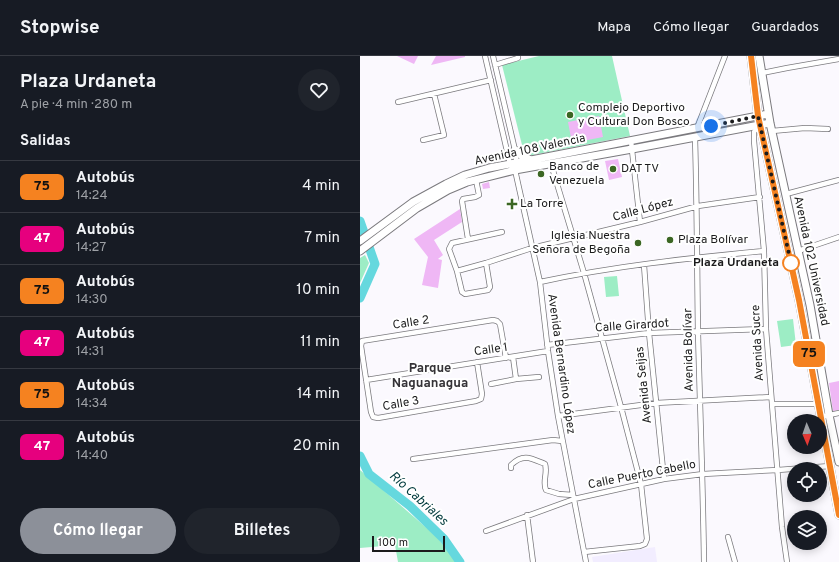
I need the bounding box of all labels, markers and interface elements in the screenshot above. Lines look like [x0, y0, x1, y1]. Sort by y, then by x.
text: Stopwise [20, 16, 100, 40]
text: Mapa [597, 19, 631, 36]
text: Cómo llegar [653, 19, 729, 36]
text: Guardados [751, 19, 819, 36]
button: heart [298, 69, 340, 111]
text: Plaza Urdaneta [20, 70, 156, 94]
text: A pie · 4 min · 280 m [20, 97, 132, 113]
place label: Complejo Deportivo y Cultural Don Bosco [578, 100, 690, 130]
marker: Complejo Deportivo y Cultural Don Bosco [565, 110, 575, 120]
your location [701, 116, 721, 136]
street label: Avenida 108 Valencia [473, 130, 587, 170]
text: Salidas [20, 132, 71, 151]
place label: Banco de Venezuela [549, 159, 604, 189]
place label: DAT TV [621, 161, 659, 177]
marker: DAT TV [608, 164, 618, 174]
text: Autobús [76, 169, 135, 188]
marker: Banco de Venezuela [536, 169, 546, 179]
text: 4 min [302, 177, 340, 196]
text: 75 [34, 178, 50, 195]
text: 14:24 [76, 188, 108, 204]
street label: Calle López [611, 194, 675, 226]
street label: Avenida 102 Universidad [789, 195, 833, 327]
place label: La Torre [520, 196, 563, 212]
marker: La Torre [507, 199, 517, 209]
text: Autobús [76, 221, 135, 240]
place label: Iglesia Nuestra Señora de Begoña [532, 228, 630, 258]
text: 7 min [304, 229, 340, 248]
text: 47 [34, 230, 50, 247]
place label: Plaza Bolívar [678, 232, 748, 248]
marker: Plaza Bolívar [665, 235, 675, 245]
marker: Iglesia Nuestra Señora de Begoña [633, 238, 643, 248]
text: 14:27 [76, 240, 106, 256]
marker: Plaza Urdaneta [782, 254, 800, 272]
place label: Plaza Urdaneta [693, 255, 779, 271]
text: Autobús [76, 273, 135, 292]
text: 10 min [296, 281, 340, 300]
text: 75 [34, 282, 50, 299]
text: 14:30 [76, 292, 108, 308]
street label: Avenida Bernardino López [543, 293, 579, 435]
street label: Avenida Sucre [748, 304, 768, 382]
street label: Avenida Bolívar [680, 308, 698, 392]
street label: Calle 2 [391, 312, 431, 334]
street label: Calle Girardot [594, 315, 670, 337]
text: Autobús [76, 325, 135, 344]
text: 11 min [300, 333, 340, 352]
text: 47 [34, 334, 50, 351]
street label: Calle 1 [473, 340, 509, 360]
line badge: 75 [791, 341, 827, 367]
text: 14:31 [76, 344, 104, 360]
text: 75 [801, 345, 817, 362]
street label: Avenida Seijas [632, 346, 656, 424]
district label: Parque Naguanagua [392, 361, 468, 392]
text: Autobús [76, 377, 135, 396]
text: 14 min [297, 385, 340, 404]
text: 75 [34, 386, 50, 403]
street label: Calle 3 [381, 393, 421, 415]
text: 14:34 [76, 396, 108, 412]
north arrow [787, 414, 827, 454]
map controls [787, 414, 827, 550]
text: Autobús [76, 429, 135, 448]
text: 20 min [293, 437, 340, 456]
text: 47 [34, 438, 50, 455]
text: 14:40 [76, 448, 108, 464]
street label: Calle Puerto Cabello [587, 457, 698, 493]
button: locate [787, 462, 827, 502]
water label: Río Cabriales [385, 468, 451, 530]
button: Cómo llegar [20, 508, 176, 554]
button: Billetes [184, 508, 340, 554]
button: layers [787, 510, 827, 550]
scale bar [372, 534, 445, 553]
text: 100 m [378, 536, 408, 550]

